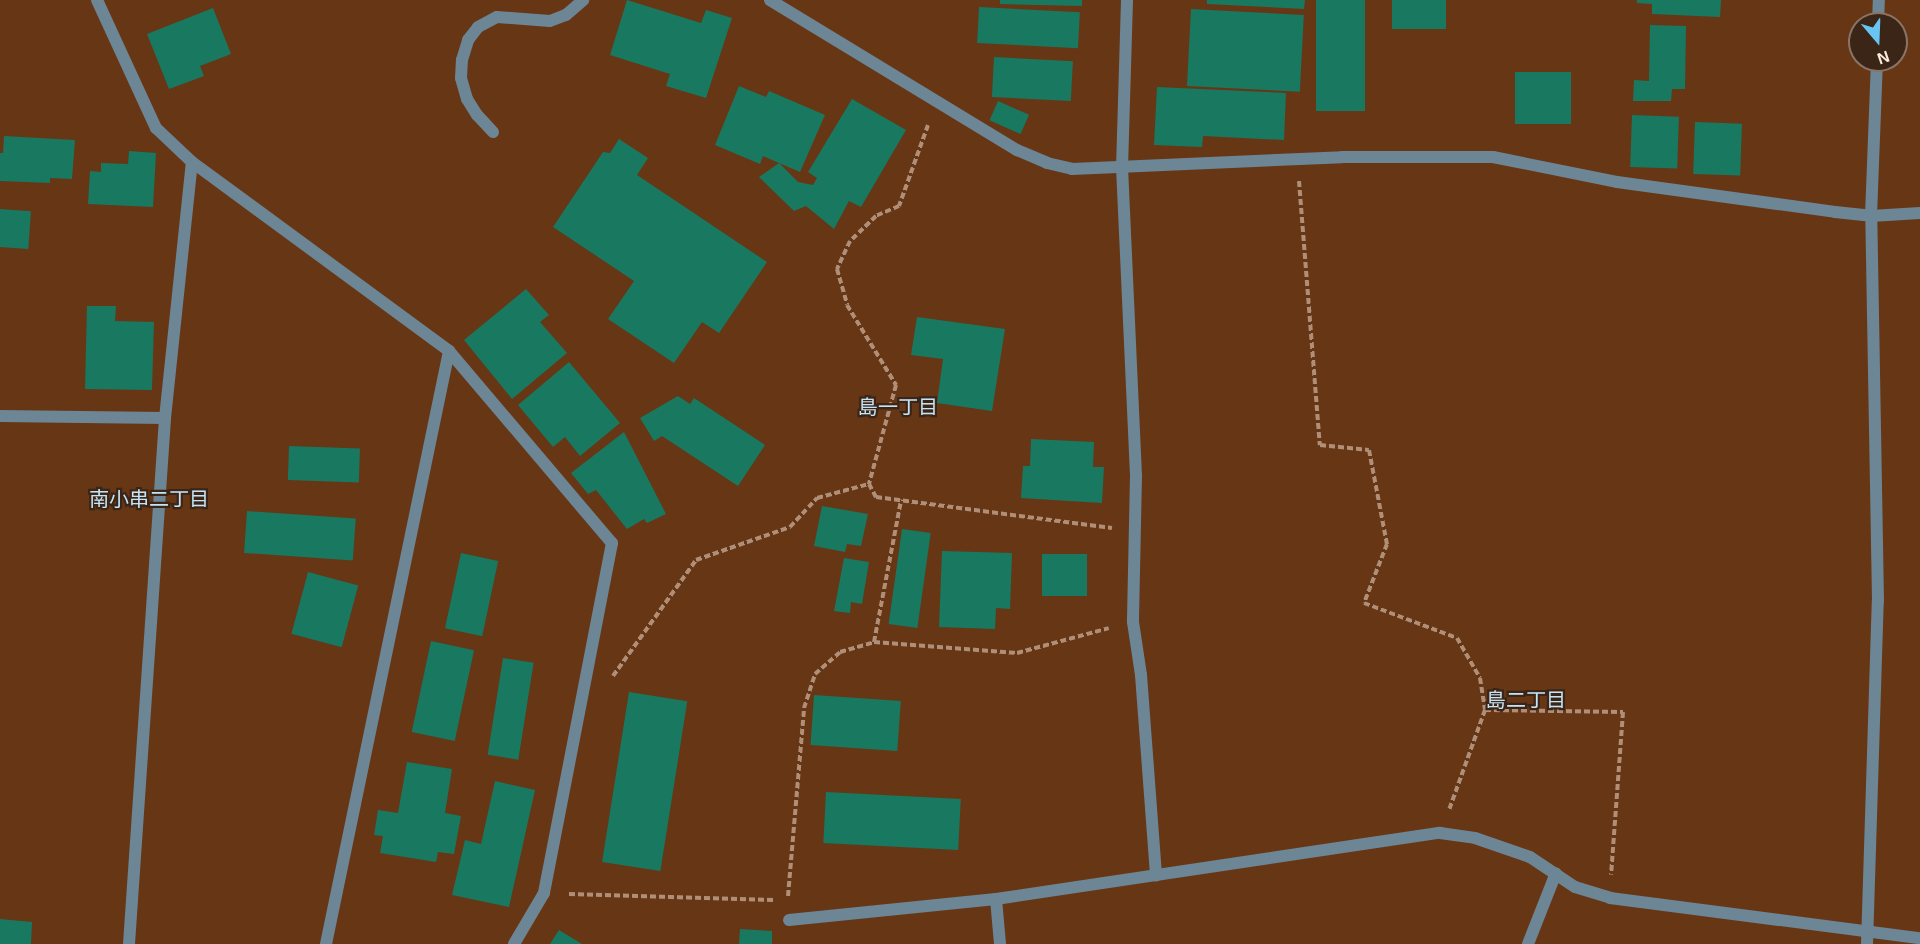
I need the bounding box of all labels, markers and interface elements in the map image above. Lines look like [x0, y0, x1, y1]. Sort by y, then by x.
north arrow [1848, 12, 1908, 72]
text: N [1875, 48, 1892, 68]
district label: 島一丁目 [858, 395, 938, 419]
district label: 南小串二丁目 [89, 487, 209, 511]
district label: 島二丁目 [1486, 688, 1566, 712]

